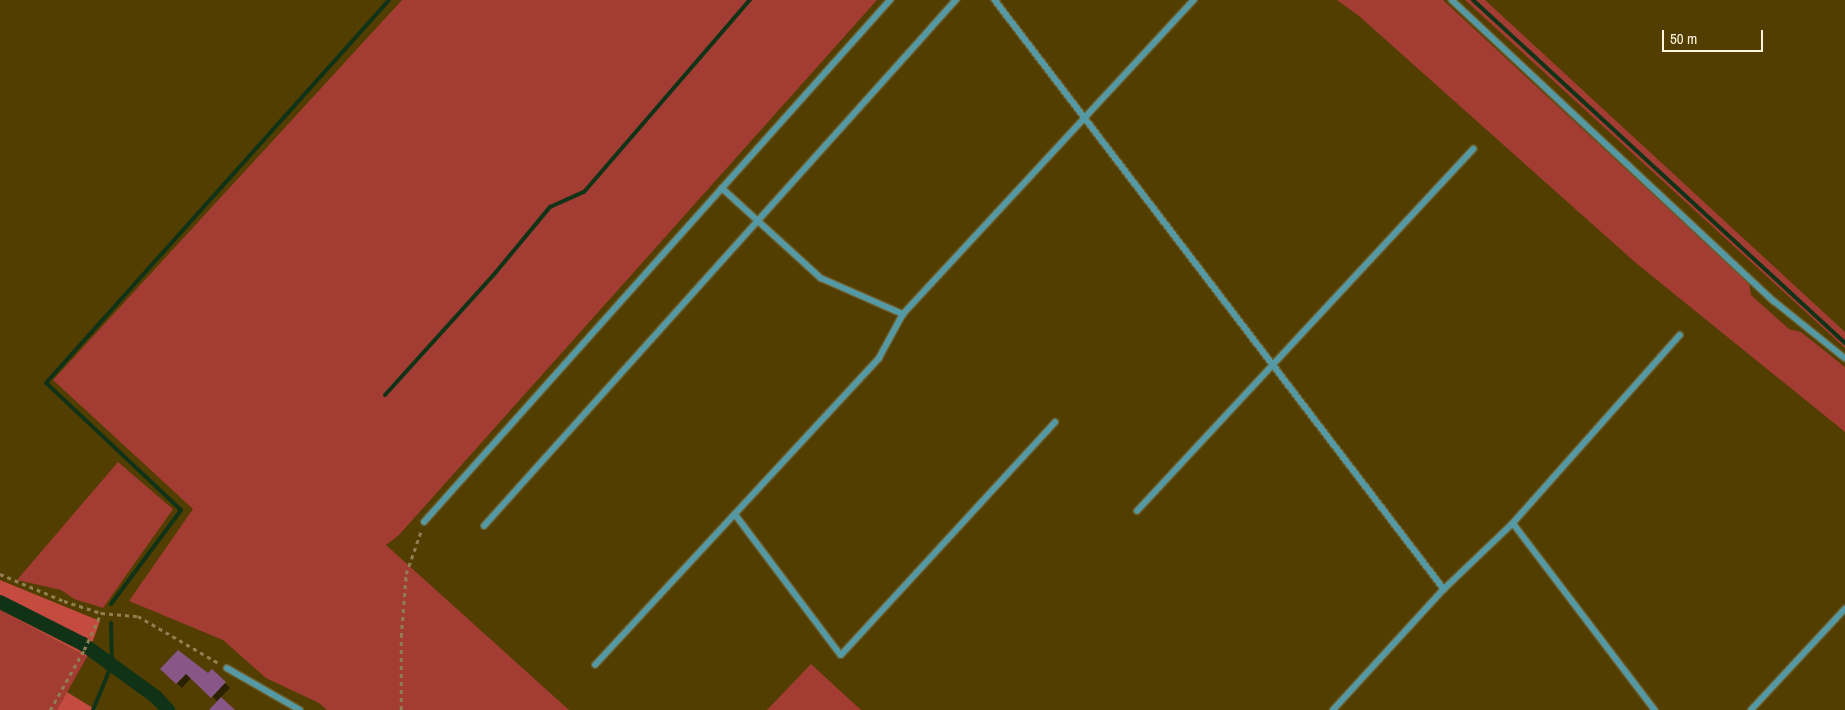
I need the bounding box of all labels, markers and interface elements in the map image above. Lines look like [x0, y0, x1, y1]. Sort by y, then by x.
scale bar [1665, 20, 1766, 52]
text: 50 m [1670, 28, 1697, 49]

